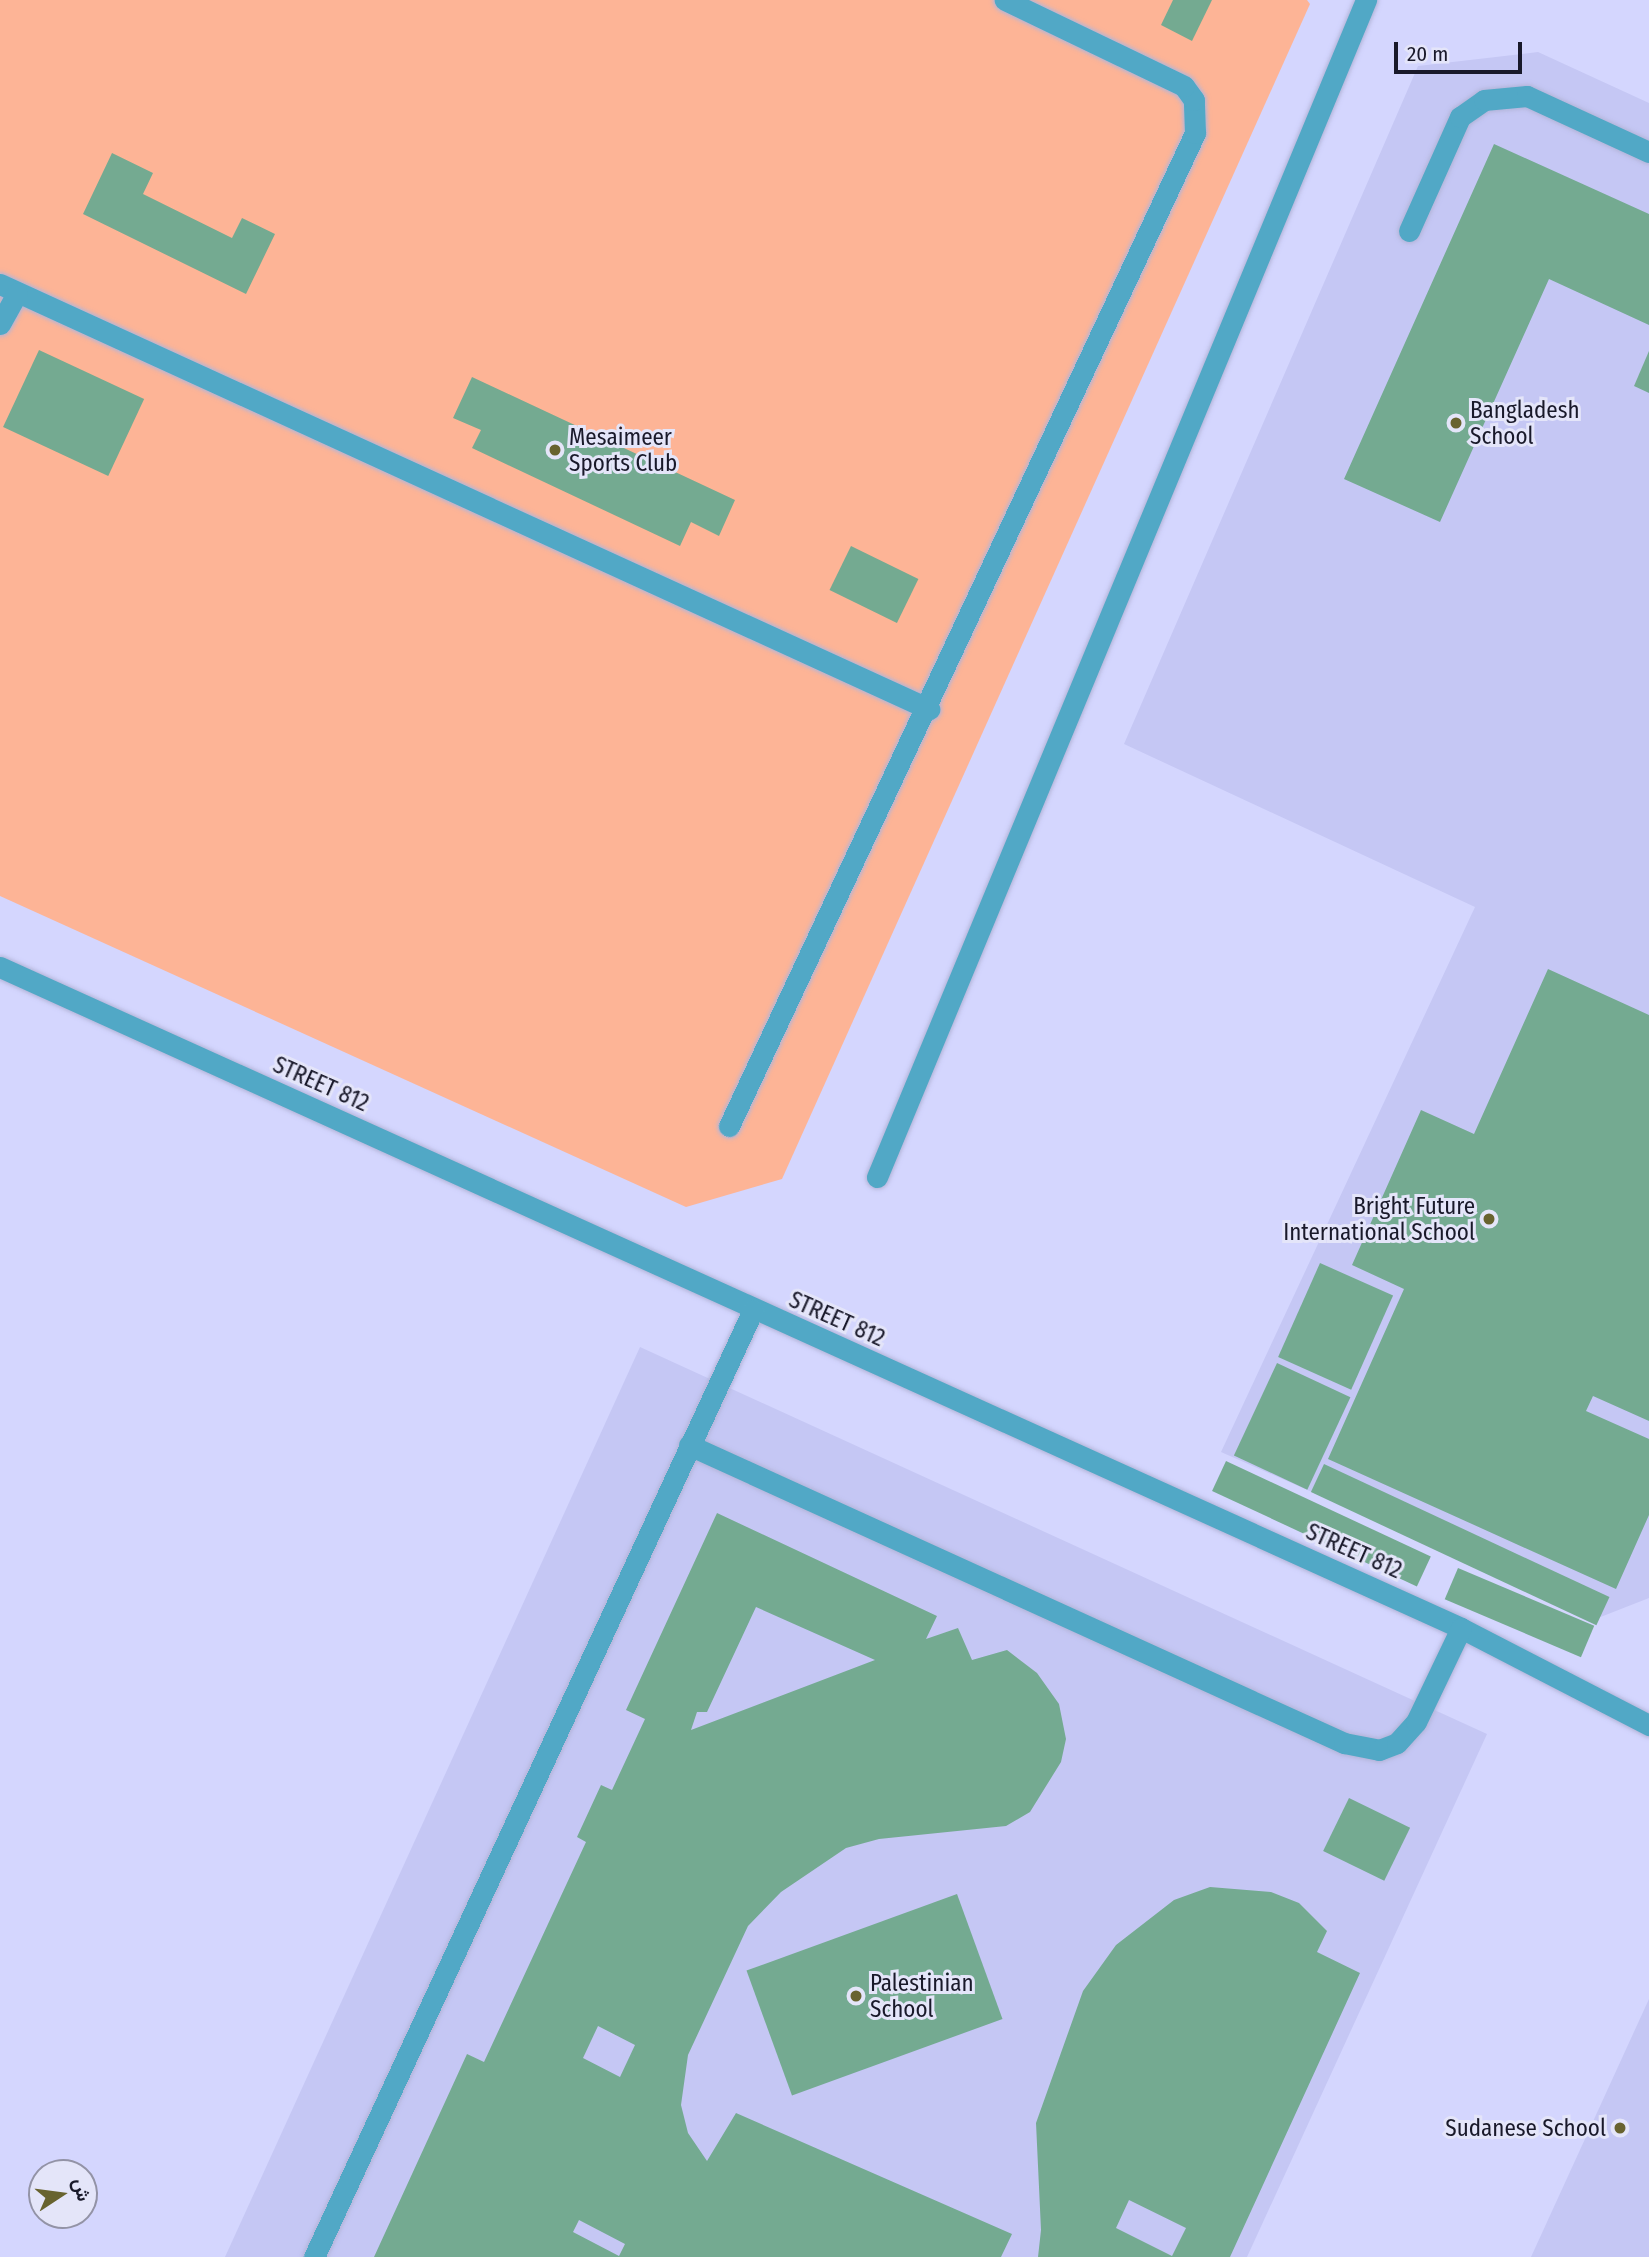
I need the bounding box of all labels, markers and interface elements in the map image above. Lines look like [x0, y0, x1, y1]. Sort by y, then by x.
scale bar [1397, 28, 1525, 72]
text: 20 m [1407, 41, 1448, 67]
place label: Bangladesh School [1470, 396, 1580, 450]
marker: Bangladesh School [1448, 415, 1464, 431]
place label: Mesaimeer Sports Club [569, 423, 677, 477]
marker: Mesaimeer Sports Club [547, 442, 563, 458]
street label: STREET 812 [269, 1051, 373, 1117]
place label: Bright Future International School [1283, 1192, 1475, 1246]
marker: Bright Future International School [1481, 1211, 1497, 1227]
street label: STREET 812 [785, 1286, 889, 1352]
street label: STREET 812 [1302, 1518, 1406, 1584]
place label: Palestinian School [870, 1969, 974, 2023]
marker: Palestinian School [848, 1988, 864, 2004]
place label: Sudanese School [1445, 2114, 1606, 2142]
marker: Sudanese School [1612, 2120, 1628, 2136]
north arrow [28, 2159, 98, 2229]
text: ش [68, 2176, 96, 2203]

